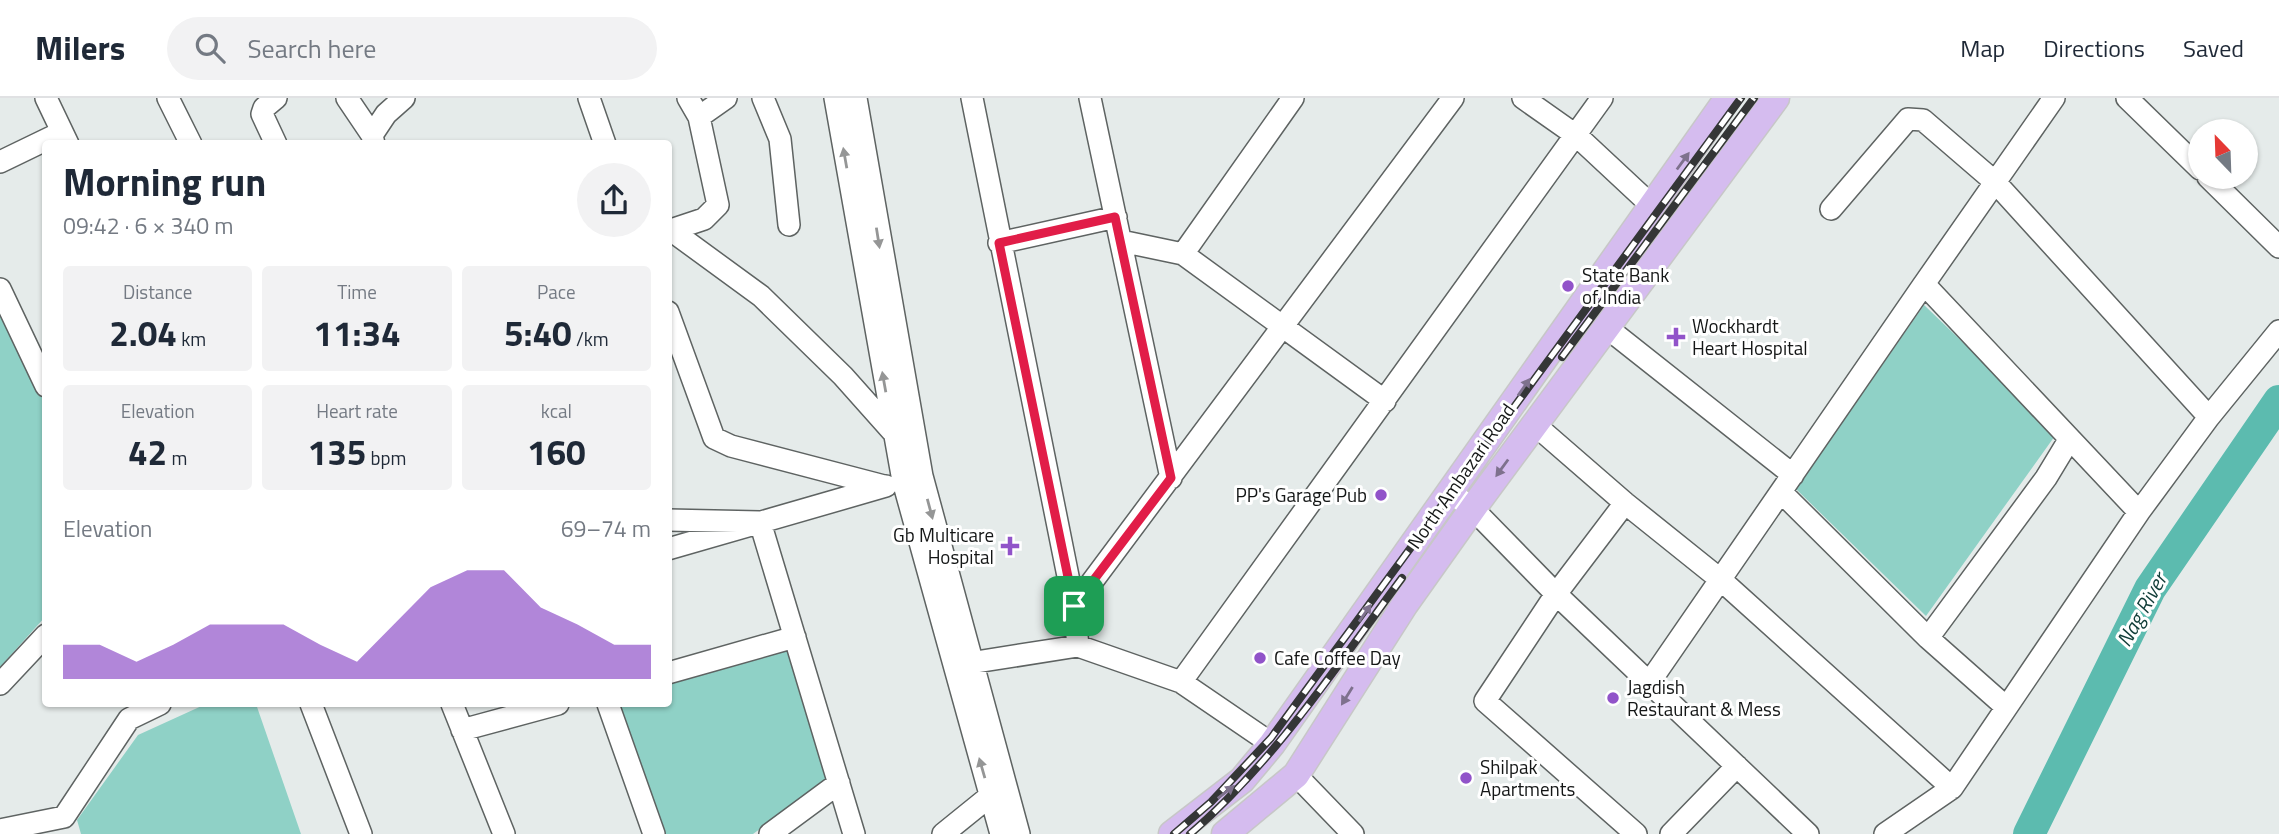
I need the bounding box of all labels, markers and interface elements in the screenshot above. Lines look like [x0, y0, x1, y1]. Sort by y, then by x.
search box [167, 17, 657, 80]
text: Milers [35, 23, 125, 73]
icon: search [191, 29, 229, 67]
text: Search here [247, 29, 376, 68]
text: Map [1960, 30, 2005, 66]
text: Directions [2043, 30, 2145, 66]
text: Saved [2183, 30, 2244, 66]
north arrow [2188, 119, 2258, 189]
map controls [2188, 119, 2258, 189]
one-way arrow [840, 147, 851, 169]
one-way arrow [1675, 152, 1689, 170]
text: Morning run [63, 153, 266, 211]
button: share [577, 163, 651, 237]
text: 09:42 · 6 × 340 m [63, 208, 233, 243]
one-way arrow [873, 227, 884, 249]
place label: State Bank of India [1582, 260, 1669, 311]
text: Distance [123, 277, 192, 306]
text: Time [337, 277, 377, 306]
text: Pace [537, 277, 576, 306]
marker: State Bank of India [1560, 278, 1576, 294]
text: 2.04 [109, 306, 177, 360]
text: 11:34 [313, 306, 401, 360]
text: 5:40 [504, 306, 572, 360]
place label: Wockhardt Heart Hospital [1692, 311, 1808, 362]
text: km [177, 324, 206, 353]
text: /km [572, 324, 609, 353]
marker: Wockhardt Heart Hospital [1666, 327, 1686, 347]
one-way arrow [878, 371, 889, 393]
one-way arrow [1517, 378, 1531, 396]
text: Elevation [121, 396, 195, 425]
text: Heart rate [316, 396, 398, 425]
text: kcal [541, 396, 572, 425]
street label: North Ambazari Road [1400, 397, 1522, 554]
text: 42 [128, 425, 167, 479]
text: 135 [308, 425, 366, 479]
text: 160 [527, 425, 586, 479]
text: m [167, 443, 187, 472]
text: bpm [366, 443, 406, 472]
one-way arrow [1495, 459, 1509, 477]
place label: PP's Garage Pub [1235, 480, 1367, 509]
marker: PP's Garage Pub [1373, 487, 1389, 503]
one-way arrow [925, 499, 936, 521]
text: Elevation [63, 511, 152, 546]
text: 69–74 m [561, 511, 651, 546]
place label: Gb Multicare Hospital [893, 520, 994, 571]
marker: Gb Multicare Hospital [1000, 536, 1020, 556]
water label: Nag River [2108, 565, 2176, 652]
pin [1044, 576, 1104, 636]
icon: arrive [1055, 587, 1093, 625]
one-way arrow [1357, 604, 1371, 622]
place label: Cafe Coffee Day [1274, 643, 1401, 672]
marker: Cafe Coffee Day [1252, 650, 1268, 666]
place label: Jagdish Restaurant & Mess [1627, 672, 1781, 723]
one-way arrow [1340, 687, 1353, 706]
marker: Jagdish Restaurant & Mess [1605, 690, 1621, 706]
place label: Shilpak Apartments [1480, 752, 1575, 803]
one-way arrow [976, 758, 986, 779]
marker: Shilpak Apartments [1458, 770, 1474, 786]
one-way arrow [1216, 785, 1234, 800]

